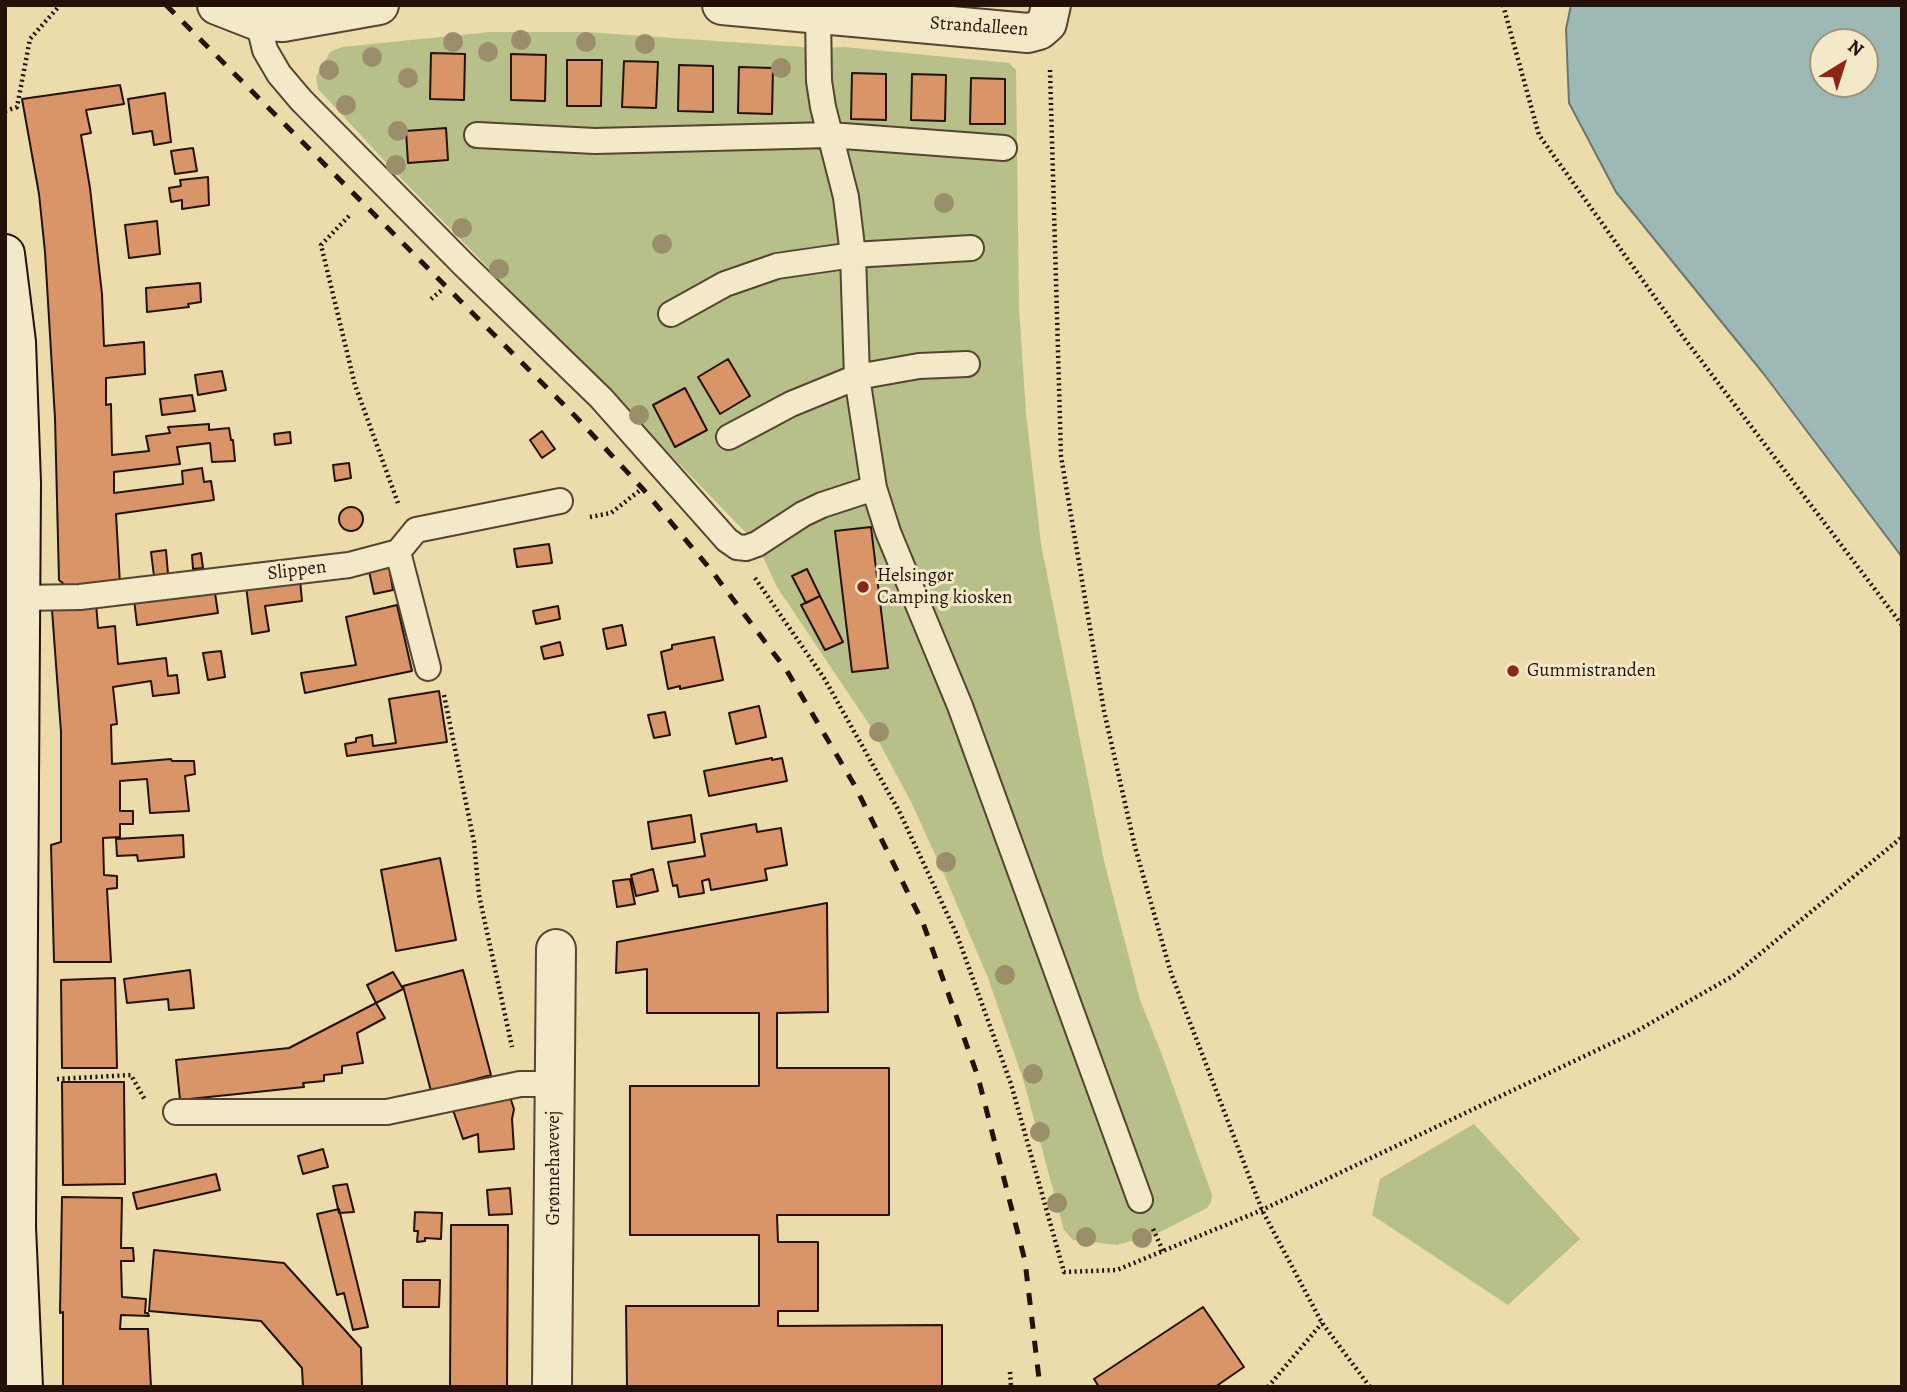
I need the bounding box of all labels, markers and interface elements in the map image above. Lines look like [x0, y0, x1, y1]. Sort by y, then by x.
street label: Strandalleen [929, 12, 1029, 42]
north arrow [1809, 28, 1879, 98]
text: N [1842, 34, 1869, 63]
street label: Slippen [266, 556, 328, 586]
place label: Helsingør Camping kiosken [877, 565, 1013, 609]
marker: Helsingør Camping kiosken [855, 579, 871, 595]
place label: Gummistranden [1527, 660, 1656, 682]
marker: Gummistranden [1505, 663, 1521, 679]
street label: Grønnehavevej [543, 1111, 565, 1225]

